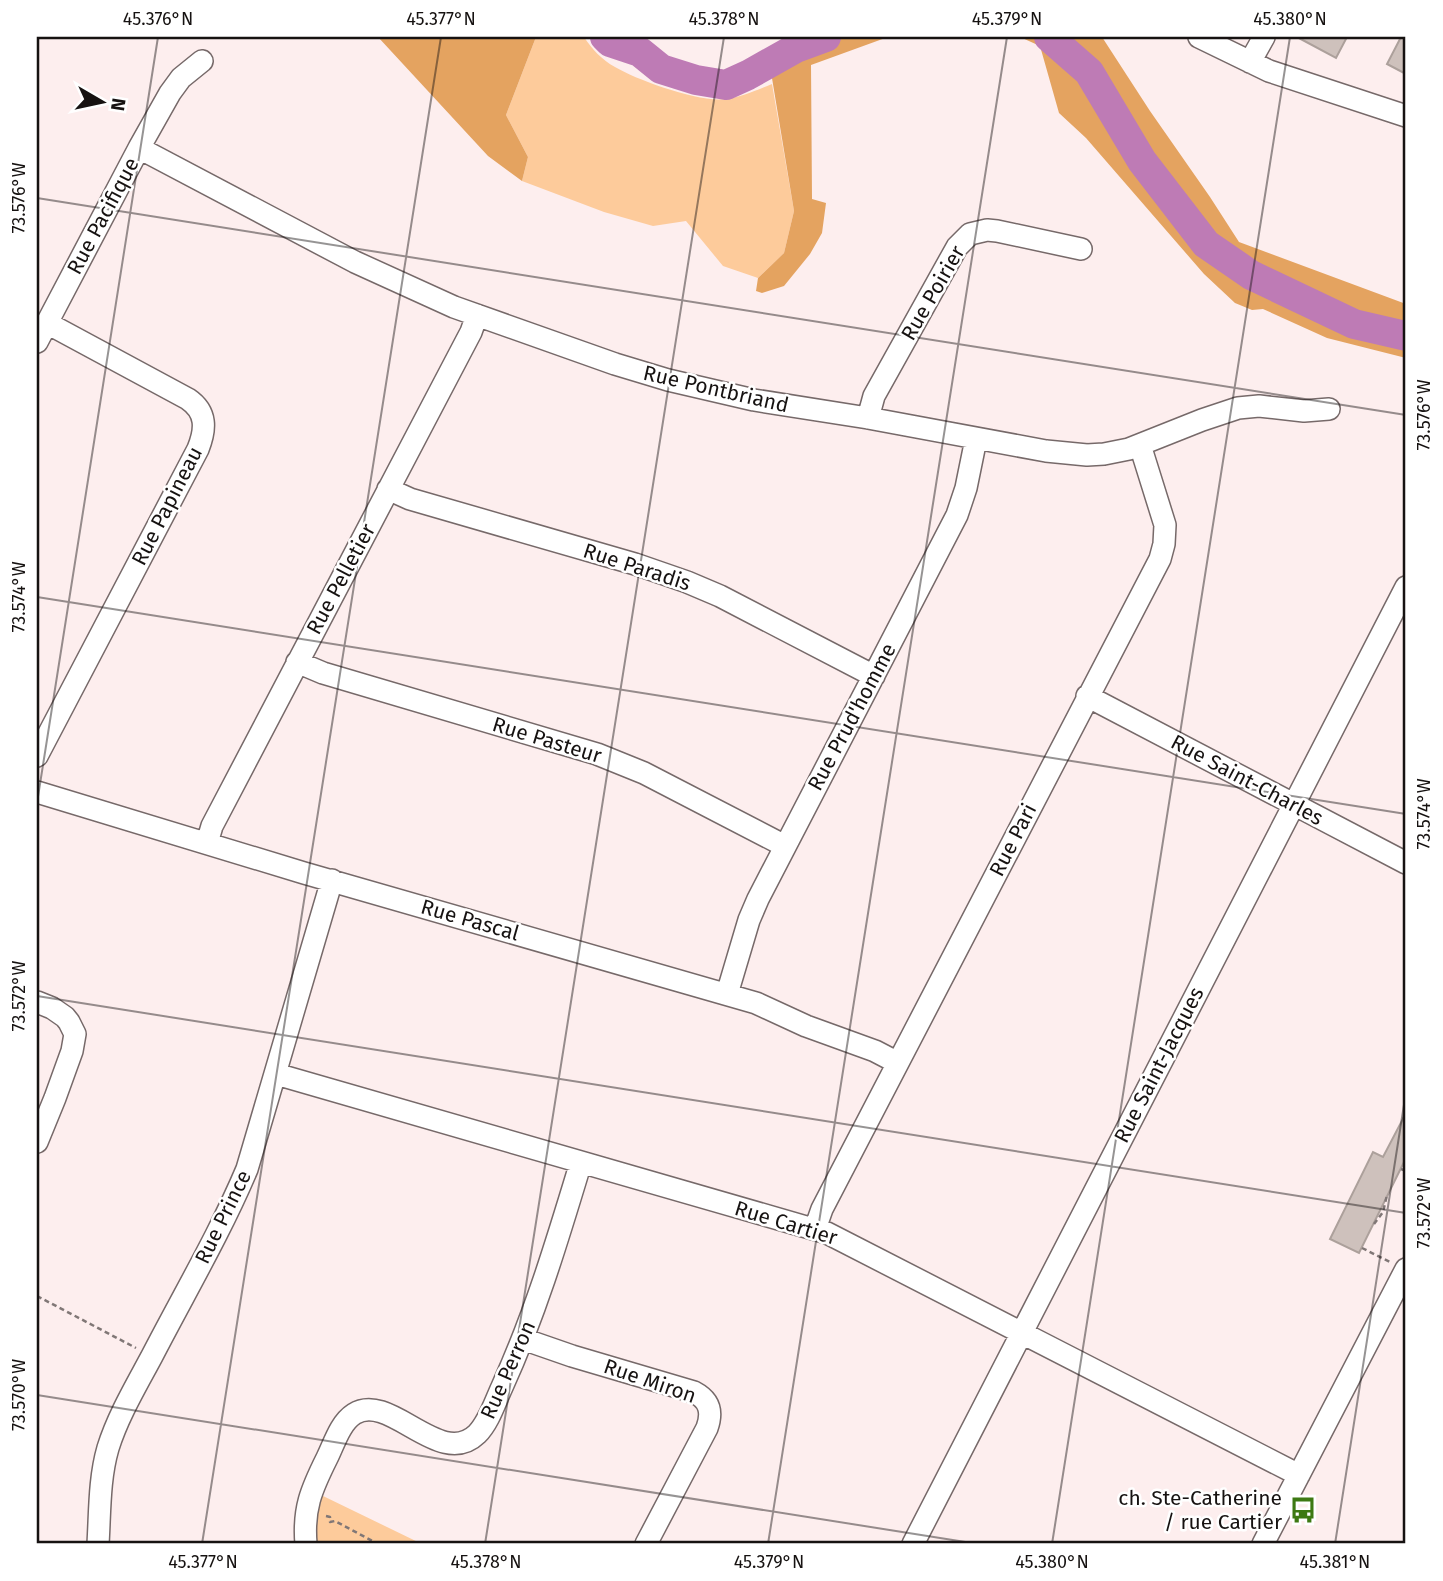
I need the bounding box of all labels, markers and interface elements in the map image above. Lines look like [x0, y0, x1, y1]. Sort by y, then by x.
text: 45.376°N [123, 8, 193, 30]
text: 45.377°N [406, 8, 476, 30]
text: 45.378°N [688, 8, 760, 30]
text: 45.379°N [972, 8, 1042, 30]
text: 45.380°N [1253, 8, 1327, 30]
north arrow [66, 66, 136, 136]
text: N [106, 97, 131, 113]
street label: Rue Pacifique [61, 153, 145, 279]
text: 73.576°W [8, 162, 30, 234]
street label: Rue Poirier [895, 241, 971, 345]
street label: Rue Pontbriand [641, 360, 791, 418]
text: 73.576°W [1413, 379, 1435, 451]
street label: Rue Papineau [126, 442, 208, 570]
street label: Rue Pelletier [301, 519, 381, 639]
street label: Rue Paradis [580, 537, 694, 597]
text: 73.574°W [8, 561, 30, 633]
street label: Rue Prud'homme [802, 639, 902, 795]
street label: Rue Pasteur [489, 711, 605, 769]
street label: Rue Saint-Charles [1166, 729, 1328, 831]
text: 73.574°W [1413, 778, 1435, 850]
street label: Rue Pari [984, 799, 1042, 881]
street label: Rue Pascal [418, 894, 522, 946]
text: 73.572°W [8, 960, 30, 1031]
street label: Rue Saint-Jacques [1108, 983, 1210, 1147]
street label: Rue Prince [189, 1166, 257, 1268]
text: 73.572°W [1413, 1177, 1435, 1248]
street label: Rue Cartier [731, 1195, 841, 1251]
street label: Rue Perron [475, 1317, 541, 1423]
street label: Rue Miron [600, 1353, 700, 1409]
text: 73.570°W [8, 1359, 30, 1431]
place label: ch. Ste-Catherine / rue Cartier [1118, 1485, 1282, 1535]
bus stop icon: ch. Ste-Catherine / rue Cartier [1288, 1495, 1318, 1525]
text: 45.377°N [168, 1551, 238, 1573]
text: 45.378°N [450, 1551, 522, 1573]
text: 45.379°N [734, 1551, 804, 1573]
text: 45.380°N [1015, 1551, 1089, 1573]
text: 45.381°N [1300, 1551, 1370, 1573]

